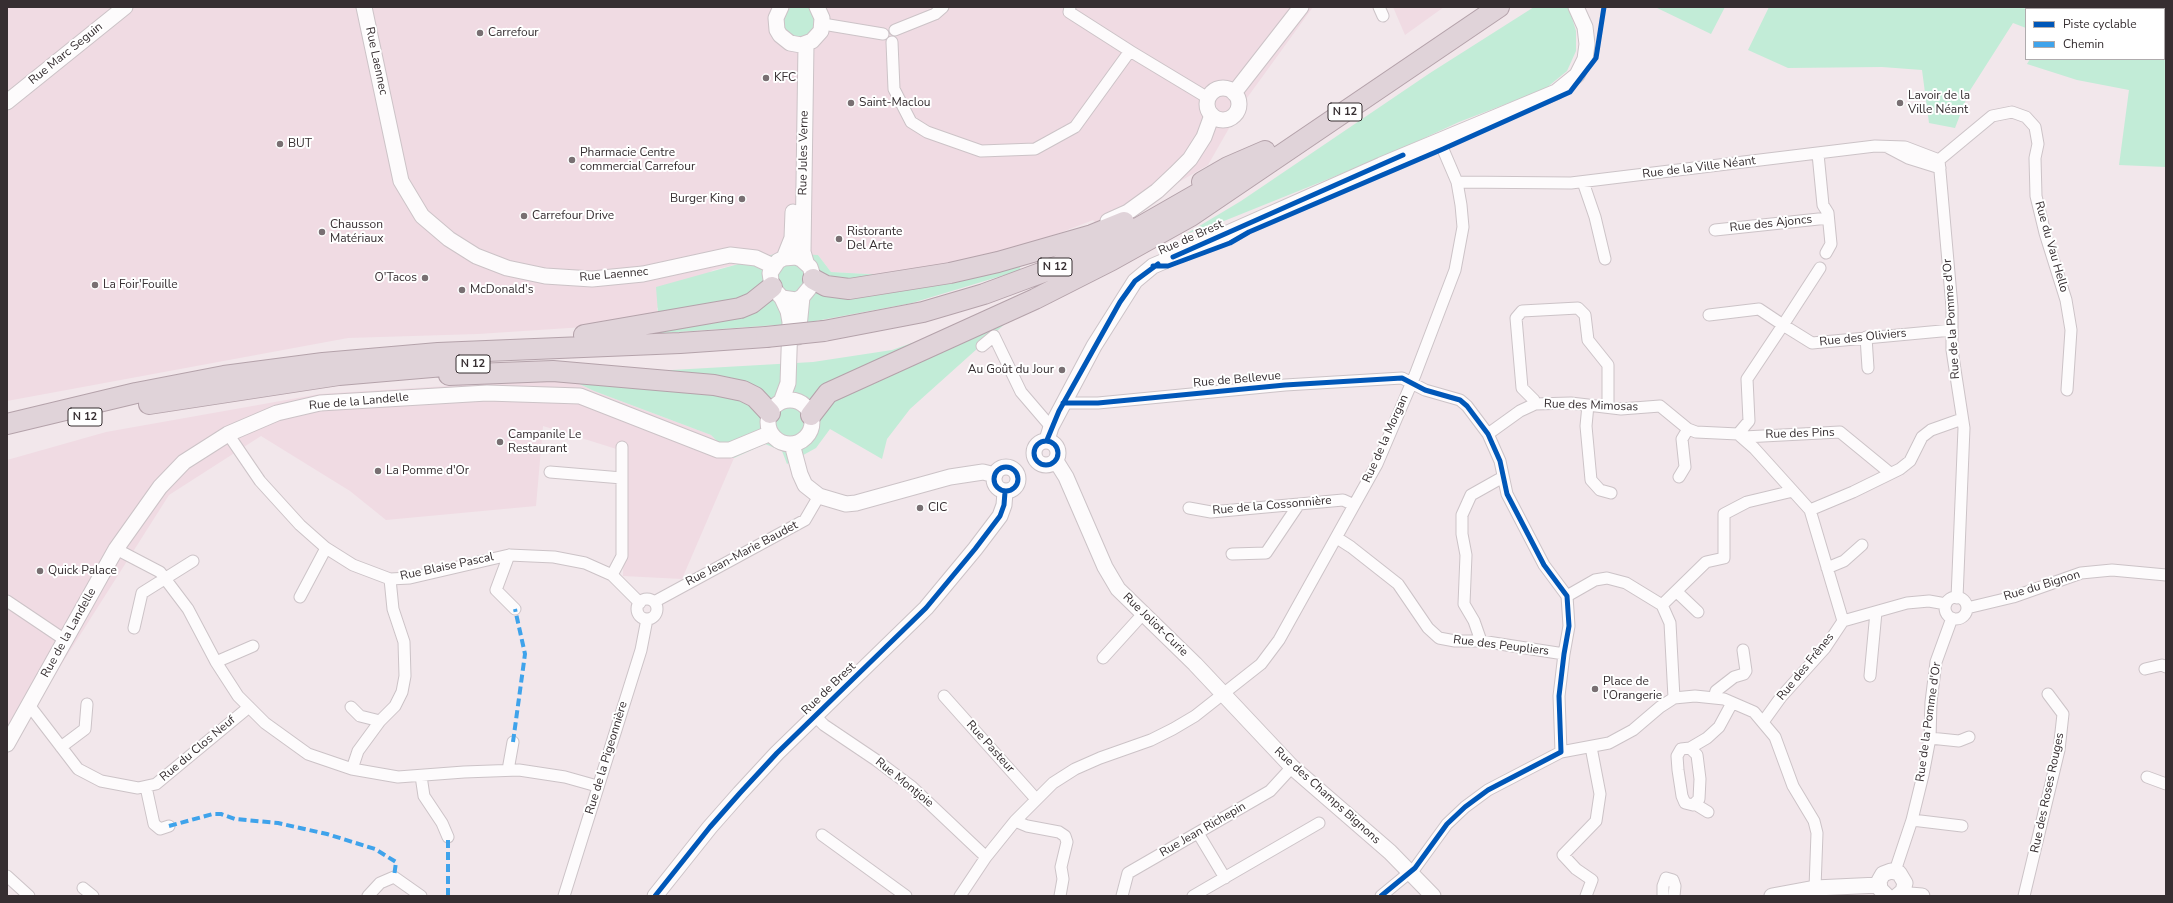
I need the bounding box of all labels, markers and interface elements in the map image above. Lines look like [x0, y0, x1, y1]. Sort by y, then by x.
legend [2025, 8, 2165, 60]
text: Piste cyclable [2063, 16, 2137, 32]
street label: Rue Marc Seguin [26, 20, 106, 88]
street label: Rue Laennec [362, 26, 390, 96]
place label: Carrefour [488, 26, 539, 40]
marker: Carrefour [475, 28, 485, 38]
text: Chemin [2063, 36, 2104, 52]
place label: KFC [774, 71, 796, 85]
marker: KFC [761, 73, 771, 83]
place label: Lavoir de la Ville Néant [1908, 89, 1970, 117]
place label: Saint-Maclou [859, 96, 931, 110]
marker: Saint-Maclou [846, 98, 856, 108]
marker: Lavoir de la Ville Néant [1895, 98, 1905, 108]
road number: N 12 [1328, 103, 1362, 121]
street label: Rue Jules Verne [796, 110, 812, 196]
place label: BUT [288, 137, 312, 151]
marker: BUT [275, 139, 285, 149]
place label: Pharmacie Centre commercial Carrefour [580, 146, 695, 174]
street label: Rue de la Ville Néant [1642, 154, 1756, 182]
marker: Pharmacie Centre commercial Carrefour [567, 155, 577, 165]
place label: Burger King [670, 192, 734, 206]
marker: Burger King [737, 194, 747, 204]
street label: Rue du Vau Hello [2031, 200, 2071, 294]
place label: Carrefour Drive [532, 209, 614, 223]
marker: Carrefour Drive [519, 211, 529, 221]
street label: Rue des Ajoncs [1729, 213, 1813, 235]
street label: Rue de Brest [1156, 217, 1226, 259]
place label: Chausson Matériaux [330, 218, 384, 246]
place label: Ristorante Del Arte [847, 225, 902, 253]
marker: Chausson Matériaux [317, 227, 327, 237]
marker: Ristorante Del Arte [834, 234, 844, 244]
road number: N 12 [1038, 258, 1072, 276]
street label: Rue de la Pomme d'Or [1941, 258, 1963, 380]
street label: Rue Laennec [579, 265, 649, 285]
place label: O'Tacos [375, 271, 417, 285]
marker: O'Tacos [420, 273, 430, 283]
place label: La Foir'Fouille [103, 278, 178, 292]
marker: La Foir'Fouille [90, 280, 100, 290]
place label: McDonald's [470, 283, 533, 297]
marker: McDonald's [457, 285, 467, 295]
street label: Rue des Oliviers [1819, 326, 1907, 350]
road number: N 12 [456, 355, 490, 373]
place label: Au Goût du Jour [968, 363, 1054, 377]
marker: Au Goût du Jour [1057, 365, 1067, 375]
street label: Rue de Bellevue [1193, 369, 1281, 391]
street label: Rue de la Landelle [308, 390, 410, 414]
street label: Rue de la Morgan [1360, 393, 1412, 485]
street label: Rue des Mimosas [1544, 397, 1638, 415]
road number: N 12 [68, 408, 102, 426]
street label: Rue des Pins [1765, 426, 1835, 442]
place label: Campanile Le Restaurant [508, 428, 581, 456]
marker: Campanile Le Restaurant [495, 437, 505, 447]
place label: La Pomme d'Or [386, 464, 469, 478]
marker: La Pomme d'Or [373, 466, 383, 476]
street label: Rue de la Cossonnière [1212, 494, 1332, 518]
place label: CIC [928, 501, 947, 515]
marker: CIC [915, 503, 925, 513]
street label: Rue Jean-Marie Baudet [684, 518, 800, 590]
street label: Rue Blaise Pascal [399, 550, 495, 584]
place label: Quick Palace [48, 564, 117, 578]
marker: Quick Palace [35, 566, 45, 576]
street label: Rue du Bignon [2002, 568, 2082, 604]
street label: Rue de la Landelle [38, 586, 100, 680]
street label: Rue Joliot-Curie [1119, 590, 1191, 660]
street label: Rue des Frênes [1774, 630, 1838, 704]
street label: Rue des Peupliers [1452, 633, 1550, 659]
street label: Rue de Brest [799, 660, 859, 718]
street label: Rue de la Pomme d'Or [1913, 661, 1945, 783]
place label: Place de l'Orangerie [1603, 675, 1662, 703]
marker: Place de l'Orangerie [1590, 684, 1600, 694]
street label: Rue de la Pigeonnière [583, 700, 631, 816]
street label: Rue du Clos Neuf [157, 713, 239, 785]
street label: Rue Pasteur [963, 718, 1017, 776]
street label: Rue des Roses Rouges [2028, 732, 2068, 854]
street label: Rue des Champs Bignons [1271, 745, 1383, 847]
street label: Rue Montjoie [872, 755, 936, 811]
street label: Rue Jean Richepin [1157, 800, 1249, 860]

